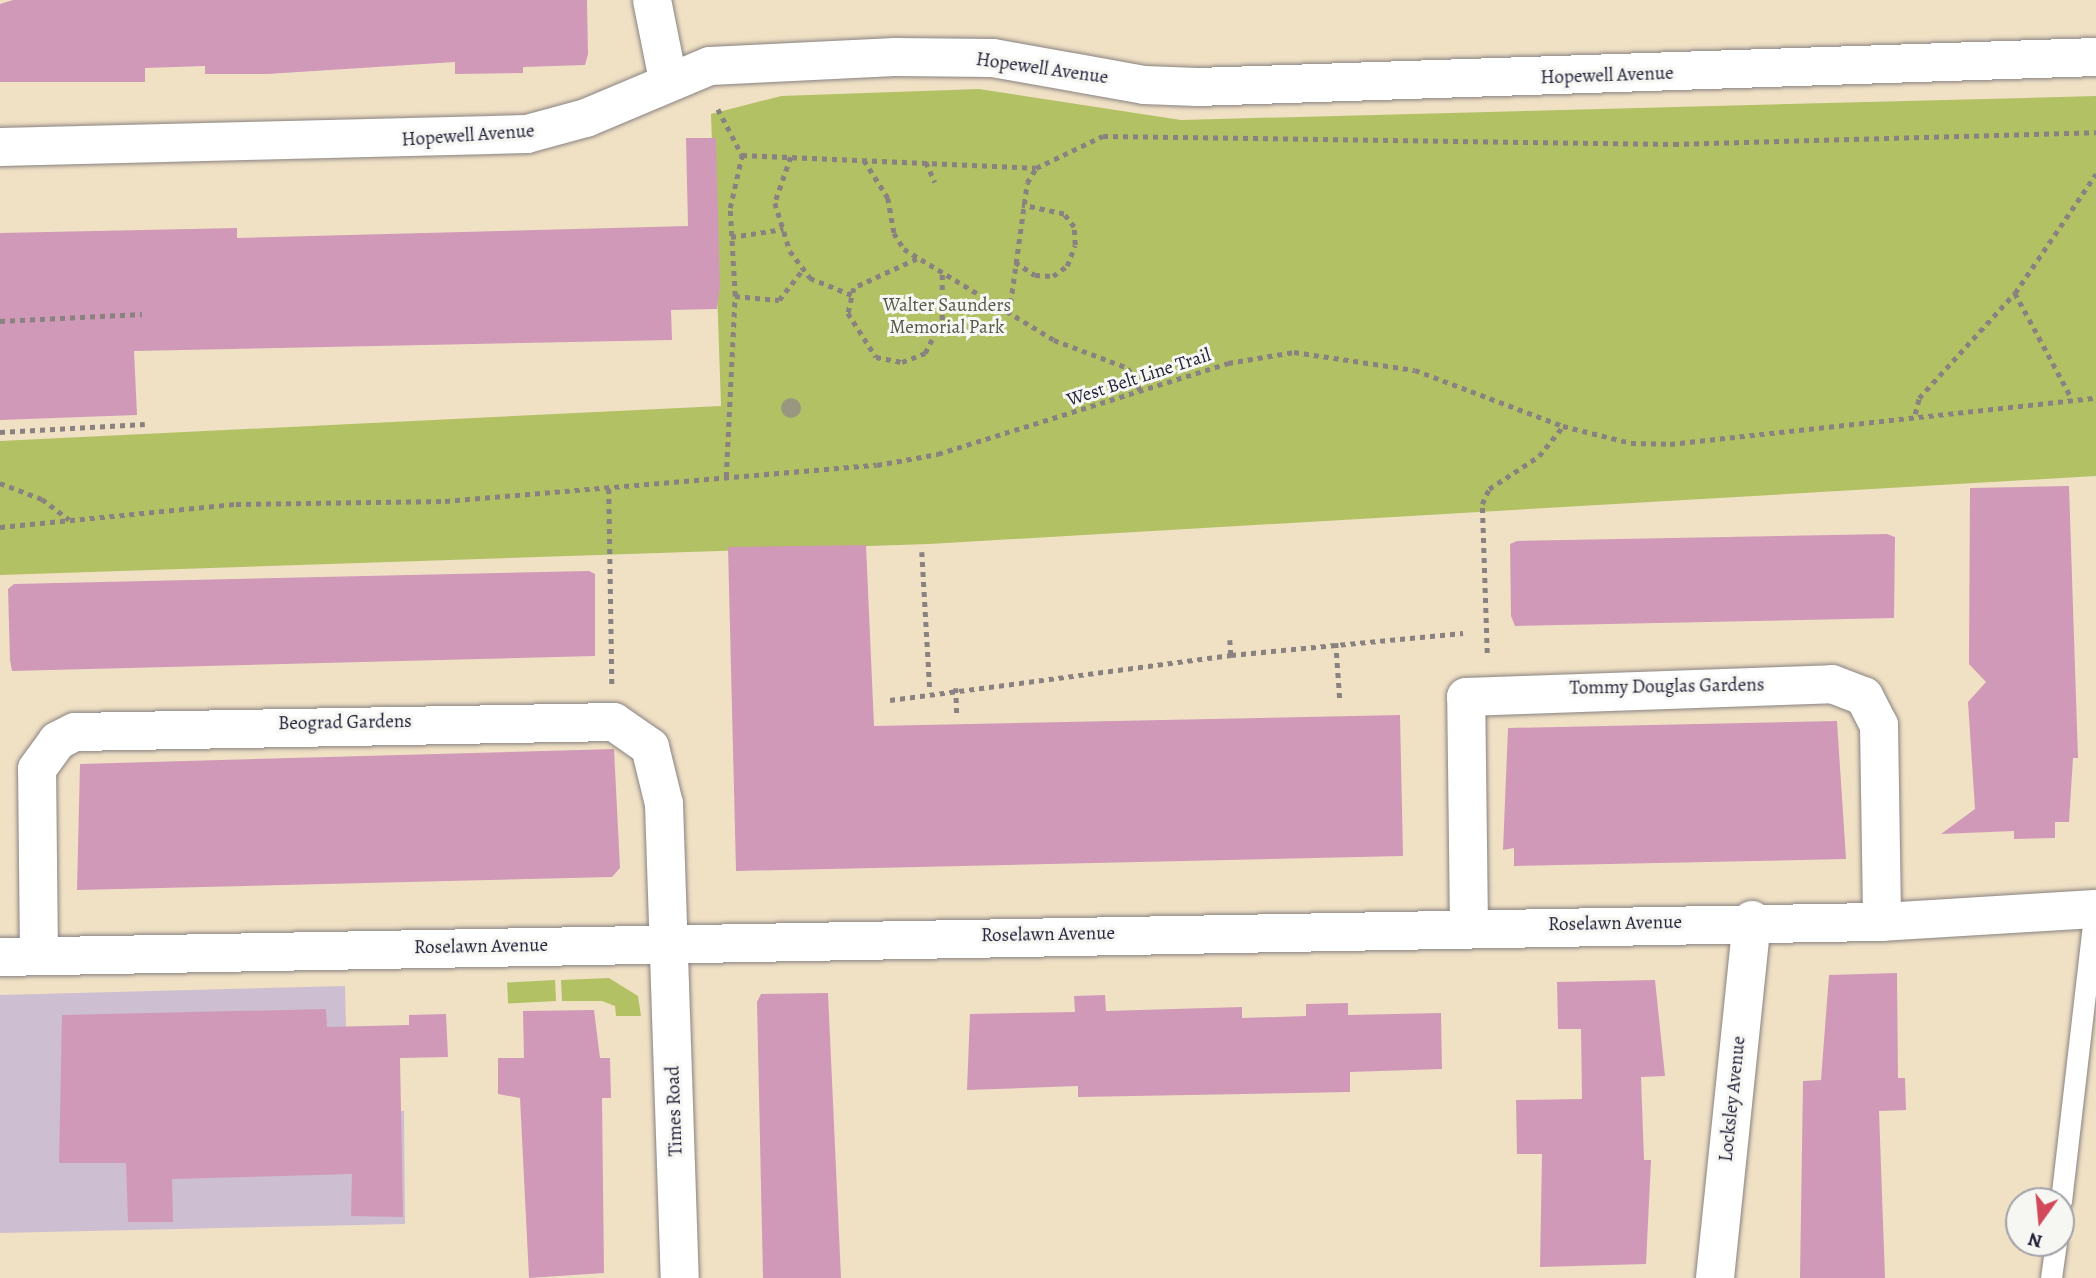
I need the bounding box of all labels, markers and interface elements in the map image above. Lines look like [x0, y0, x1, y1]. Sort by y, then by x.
street label: Hopewell Avenue [974, 48, 1110, 90]
street label: Hopewell Avenue [1540, 62, 1674, 90]
street label: Hopewell Avenue [401, 120, 535, 152]
park label: Walter Saunders Memorial Park [883, 295, 1011, 339]
street label: West Belt Line Trail [1064, 344, 1214, 412]
street label: Tommy Douglas Gardens [1569, 674, 1765, 700]
street label: Beograd Gardens [278, 710, 412, 736]
street label: Roselawn Avenue [1548, 911, 1682, 937]
street label: Roselawn Avenue [981, 922, 1115, 948]
street label: Roselawn Avenue [414, 934, 548, 960]
street label: Locksley Avenue [1715, 1035, 1751, 1163]
street label: Times Road [662, 1065, 688, 1157]
north arrow [2005, 1187, 2075, 1257]
text: N [2025, 1226, 2045, 1255]

